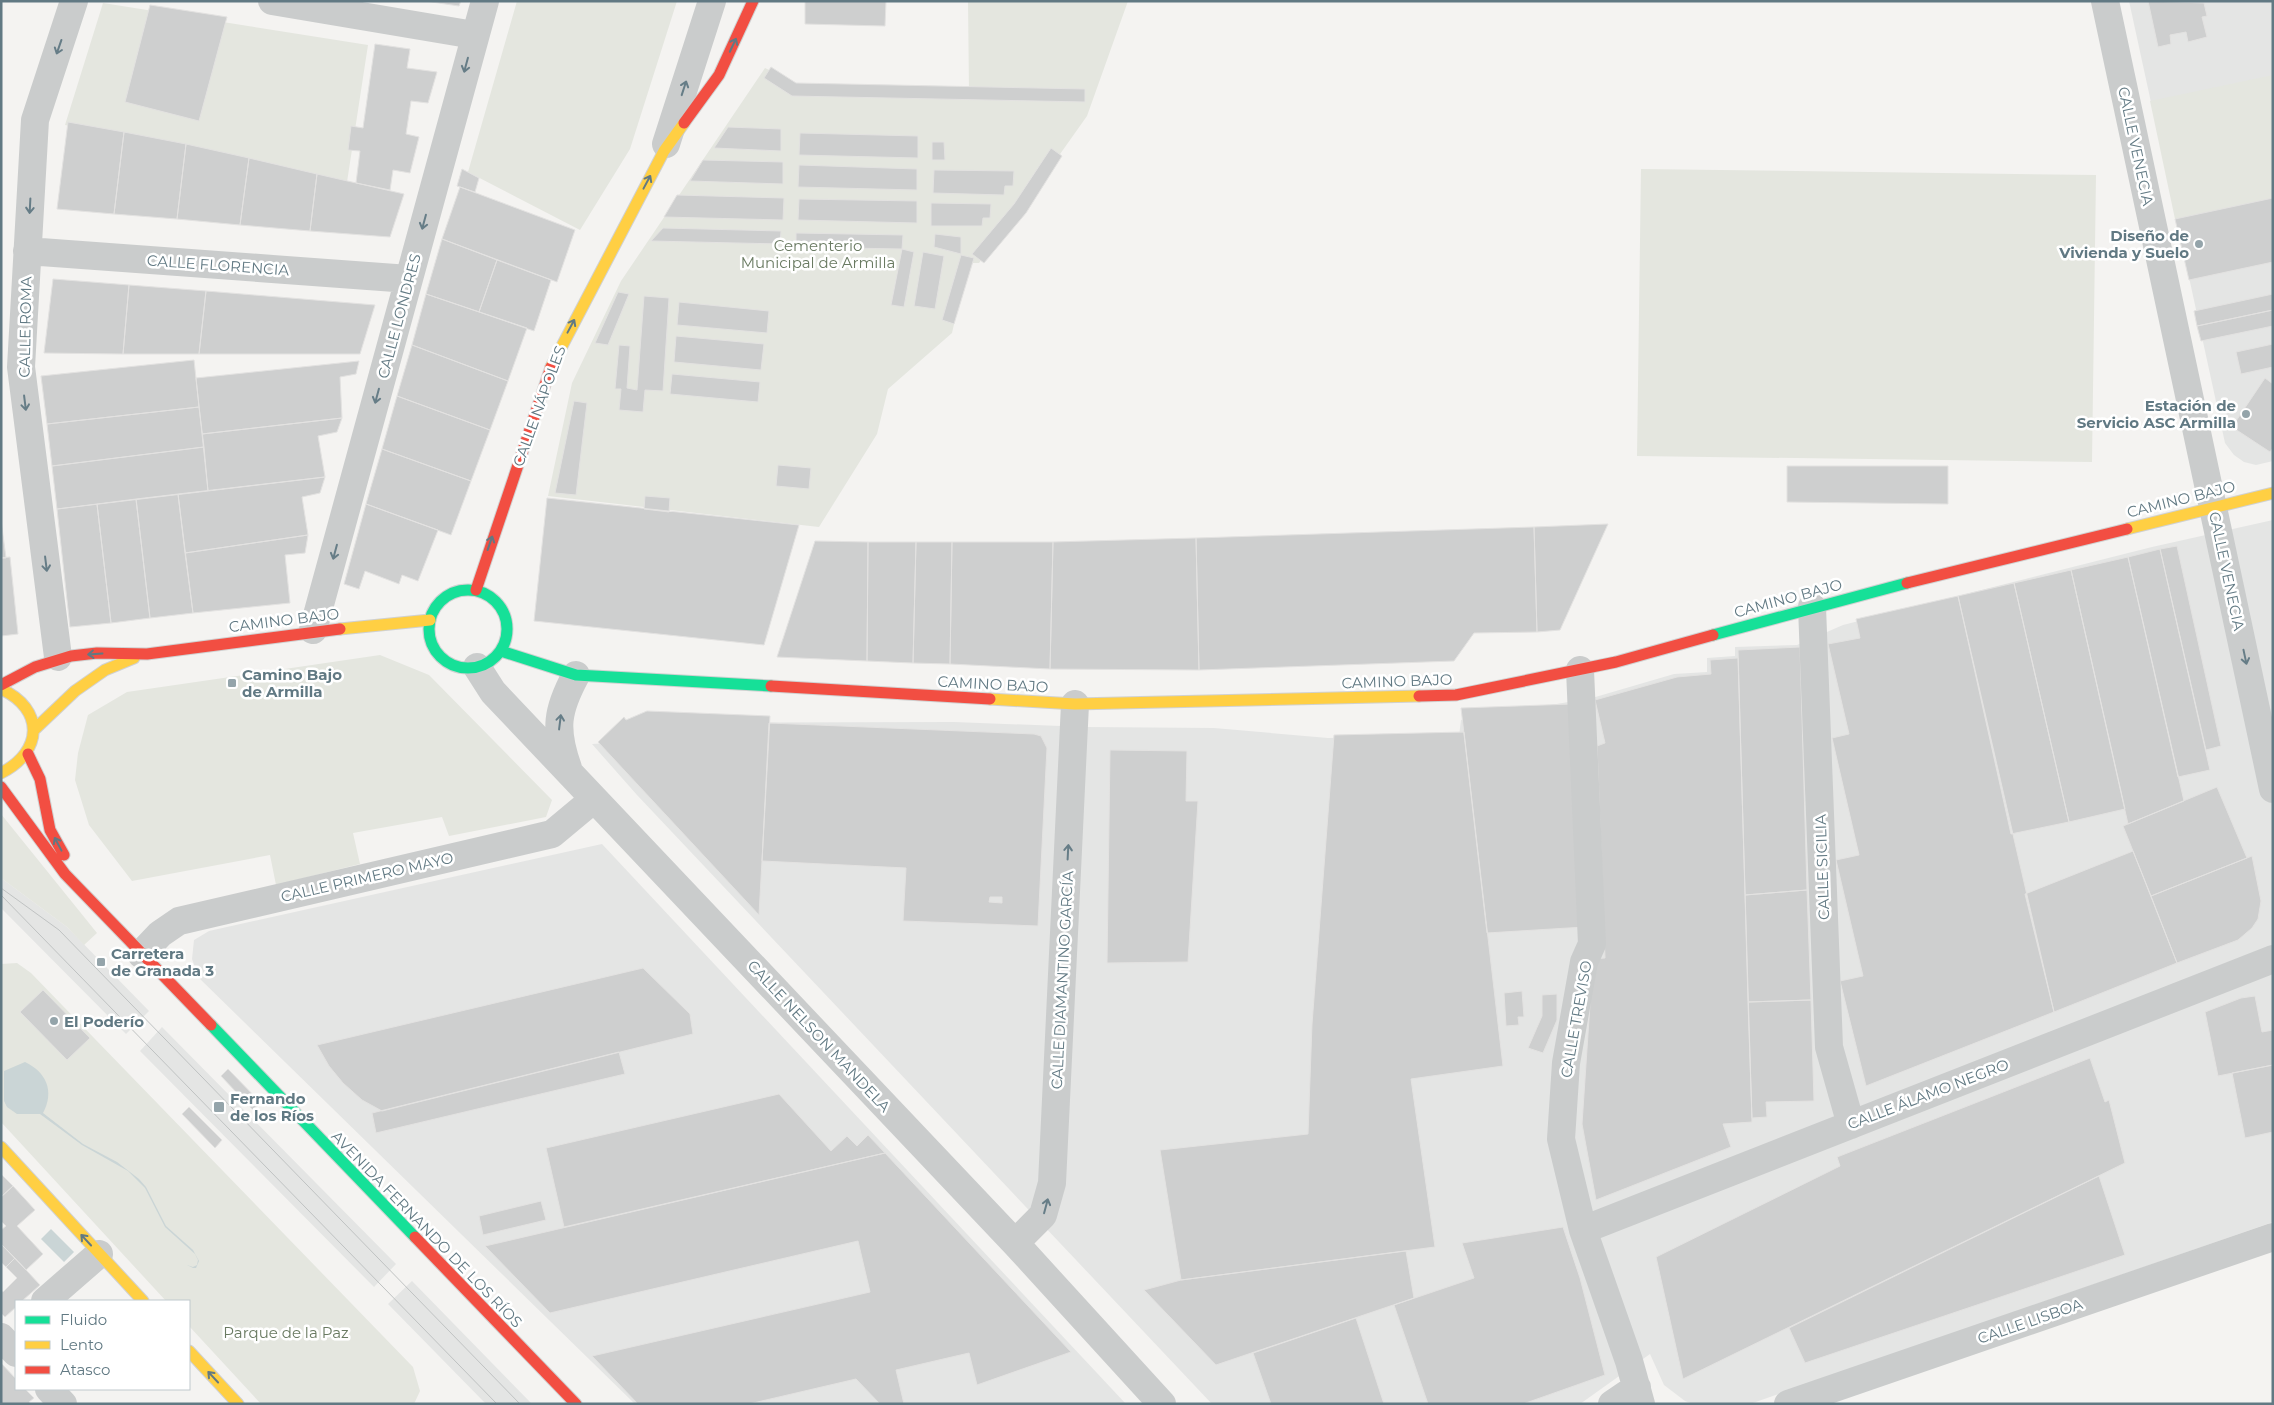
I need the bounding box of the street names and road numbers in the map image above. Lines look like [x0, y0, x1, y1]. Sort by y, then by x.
street label: CALLE VENECIA [2114, 85, 2158, 207]
street label: CALLE FLORENCIA [146, 251, 290, 279]
street label: CALLE LONDRES [373, 251, 425, 381]
street label: CALLE ROMA [15, 276, 35, 378]
street label: CALLE NÁPOLES [508, 343, 570, 469]
street label: CAMINO BAJO [2125, 476, 2237, 522]
street label: CALLE VENECIA [2205, 510, 2249, 632]
street label: CAMINO BAJO [1732, 574, 1844, 622]
street label: CAMINO BAJO [228, 604, 340, 636]
street label: CAMINO BAJO [1341, 670, 1453, 692]
street label: CAMINO BAJO [937, 672, 1049, 696]
street label: CALLE SICILIA [1811, 814, 1833, 920]
street label: CALLE PRIMERO MAYO [279, 848, 455, 906]
street label: CALLE DIAMANTINO GARCÍA [1047, 870, 1077, 1090]
street label: CALLE NELSON MANDELA [744, 956, 895, 1116]
street label: CALLE TREVISO [1556, 959, 1596, 1079]
street label: CALLE ÁLAMO NEGRO [1845, 1054, 2011, 1134]
street label: AVENIDA FERNANDO DE LOS RÍOS [328, 1127, 526, 1331]
street label: CALLE LISBOA [1975, 1294, 2085, 1348]

